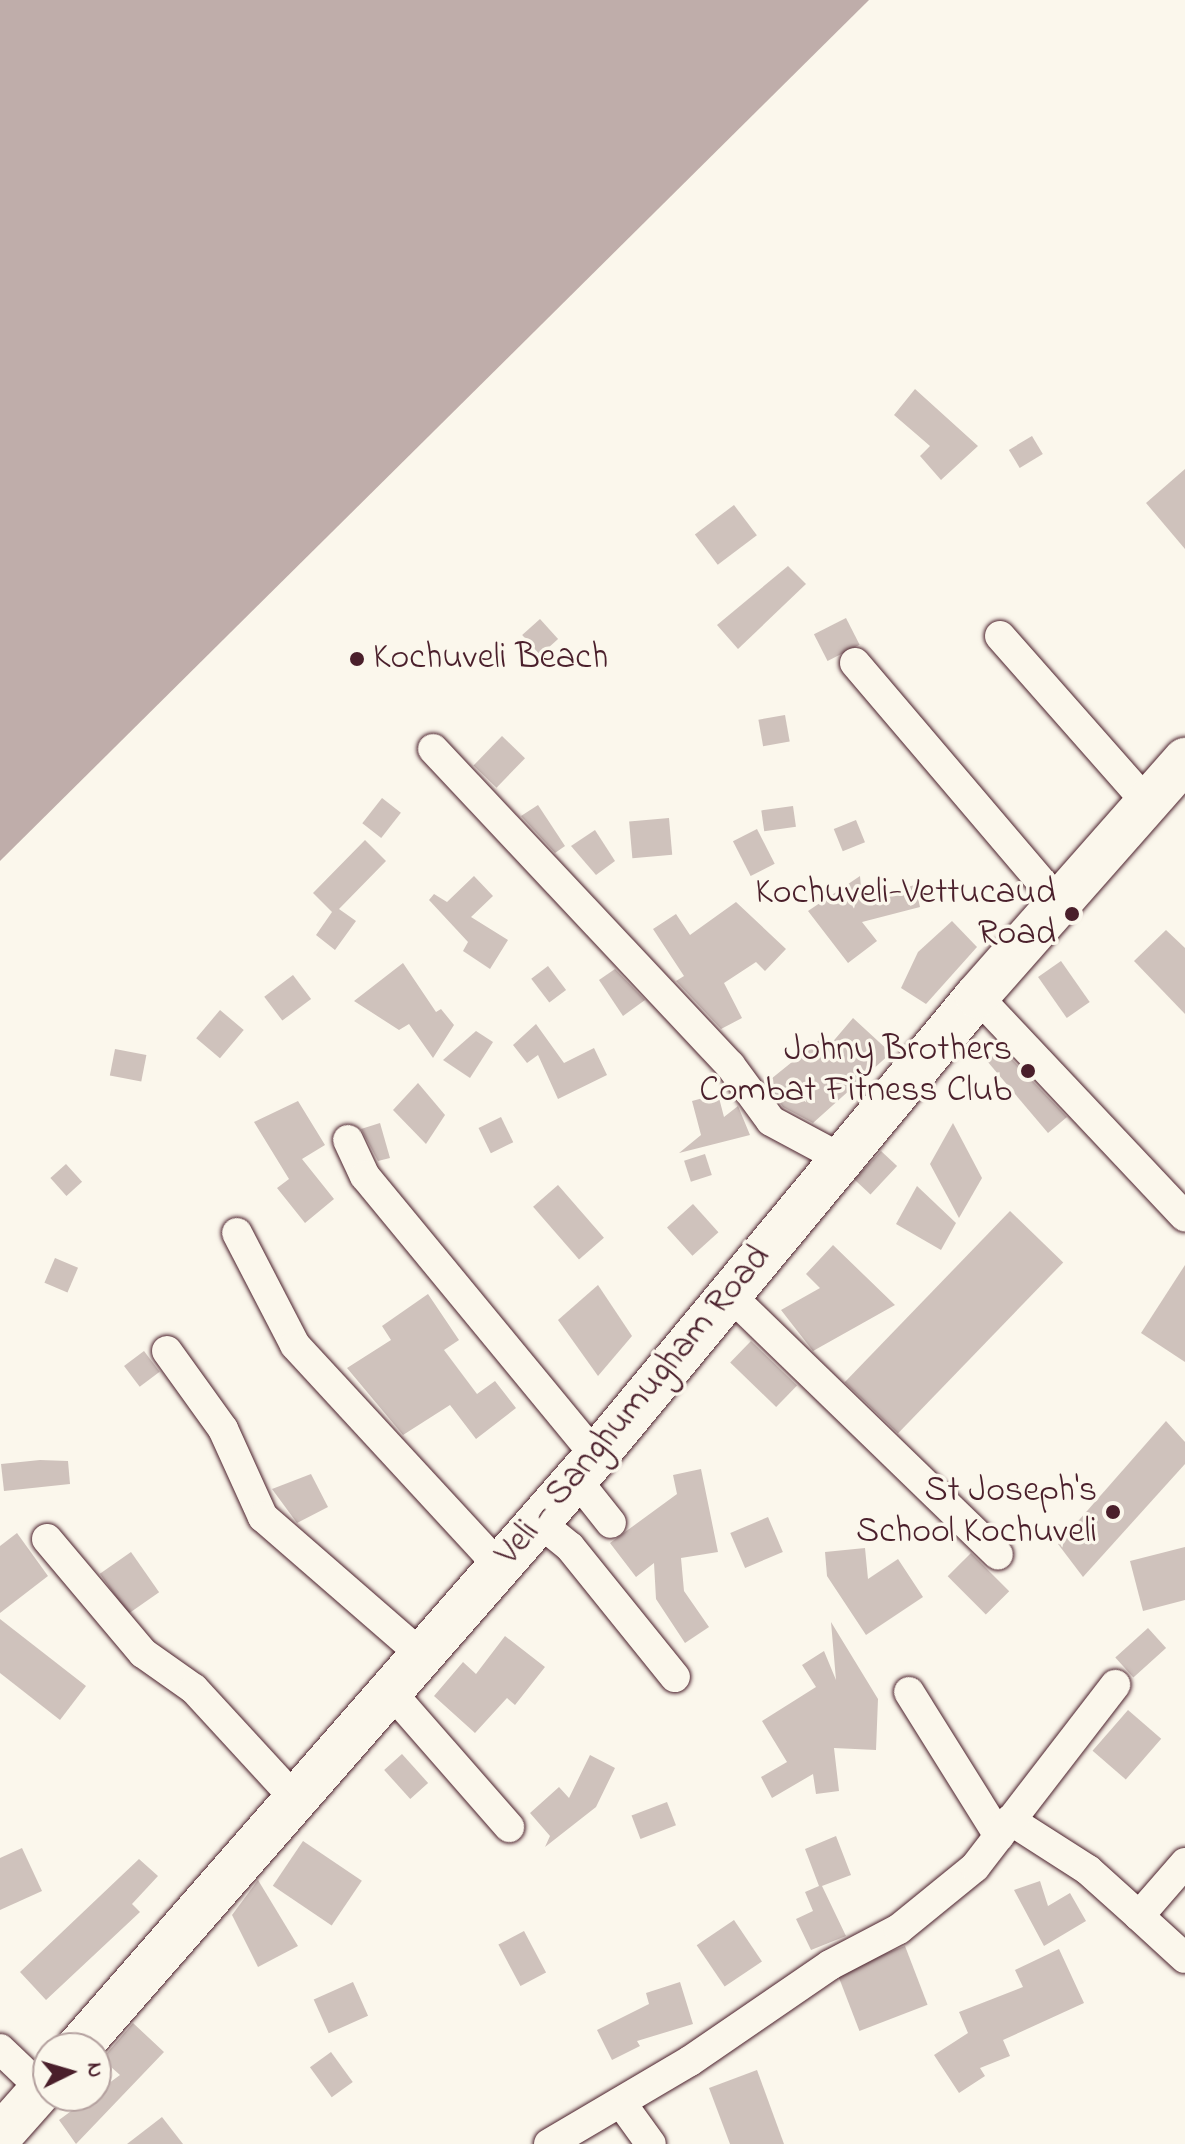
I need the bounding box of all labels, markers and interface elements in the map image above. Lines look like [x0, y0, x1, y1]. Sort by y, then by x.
place label: Kochuveli Beach [373, 637, 608, 681]
marker: Kochuveli Beach [348, 650, 366, 668]
place label: Kochuveli-Vettucaud Road [755, 871, 1056, 956]
marker: Kochuveli-Vettucaud Road [1063, 905, 1081, 923]
place label: Johny Brothers Combat Fitness Club [699, 1028, 1012, 1113]
marker: Johny Brothers Combat Fitness Club [1019, 1062, 1037, 1080]
street label: Veli - Sanghumugham Road [487, 1237, 781, 1575]
place label: St Joseph's School Kochuveli [856, 1469, 1097, 1554]
marker: St Joseph's School Kochuveli [1104, 1503, 1122, 1521]
north arrow [32, 2032, 112, 2112]
text: N [77, 2061, 111, 2079]

